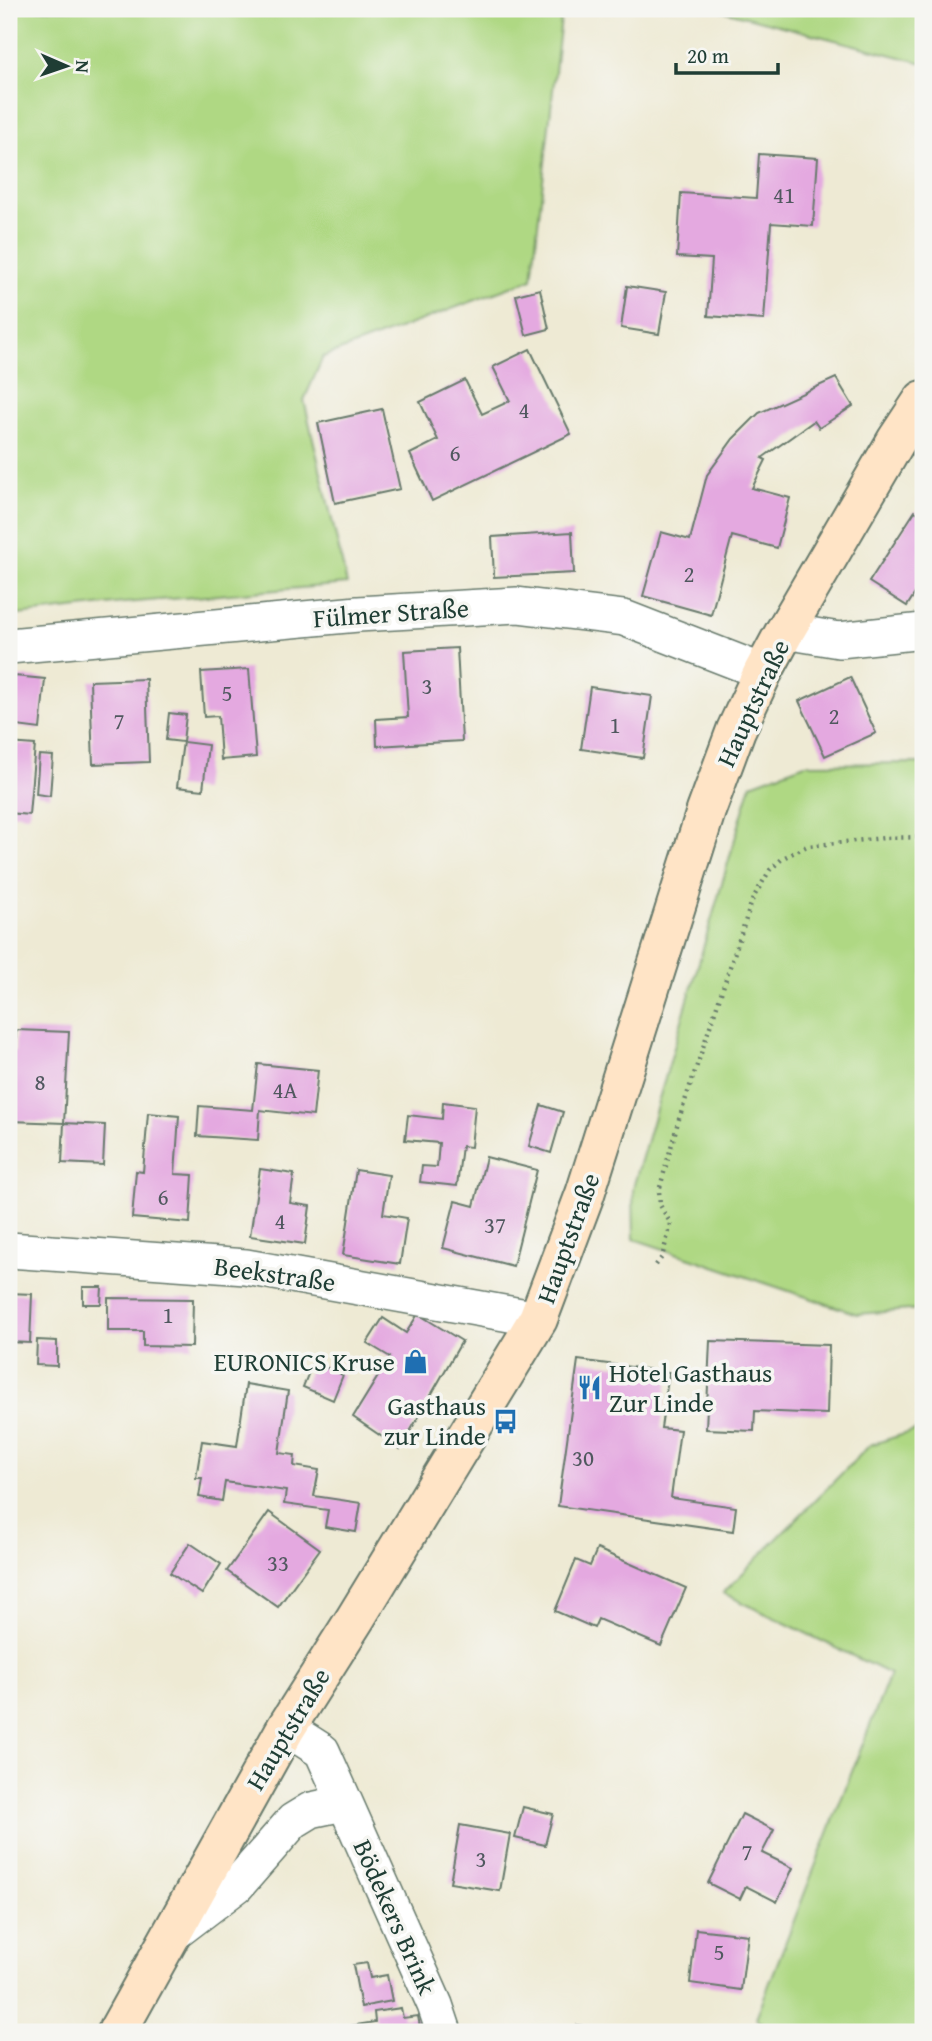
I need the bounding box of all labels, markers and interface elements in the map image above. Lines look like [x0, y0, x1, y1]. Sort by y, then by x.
north arrow [32, 32, 102, 102]
scale bar [676, 32, 778, 76]
text: 20 m [687, 40, 729, 71]
text: N [69, 60, 97, 74]
house number: 41 [773, 178, 795, 211]
house number: 4 [518, 393, 530, 426]
house number: 6 [449, 436, 461, 469]
house number: 2 [683, 557, 695, 590]
street label: Fülmer Straße [312, 588, 470, 637]
street label: Hauptstraße [706, 633, 799, 773]
house number: 3 [421, 669, 433, 702]
house number: 5 [221, 676, 233, 709]
house number: 2 [828, 699, 840, 732]
house number: 7 [113, 704, 125, 737]
house number: 1 [609, 708, 621, 741]
house number: 8 [34, 1065, 46, 1098]
house number: 4A [272, 1073, 298, 1106]
street label: Hauptstraße [526, 1167, 609, 1309]
house number: 6 [157, 1180, 169, 1213]
house number: 4 [274, 1204, 286, 1237]
house number: 37 [484, 1208, 506, 1241]
street label: Beekstraße [212, 1246, 338, 1301]
house number: 1 [162, 1298, 174, 1331]
place label: EURONICS Kruse [214, 1342, 395, 1381]
shop icon: EURONICS Kruse [401, 1348, 429, 1376]
place label: Hotel Gasthaus Zur Linde [609, 1353, 772, 1422]
restaurant icon: Hotel Gasthaus Zur Linde [575, 1374, 603, 1402]
place label: Gasthaus zur Linde [383, 1386, 486, 1455]
bus stop icon: Gasthaus zur Linde [492, 1407, 520, 1435]
house number: 30 [572, 1441, 594, 1474]
house number: 33 [267, 1546, 289, 1579]
street label: Hauptstraße [236, 1660, 339, 1797]
street label: Bödekers Brink [344, 1833, 447, 2001]
house number: 7 [741, 1835, 753, 1868]
house number: 3 [475, 1842, 487, 1875]
house number: 5 [713, 1935, 725, 1968]

